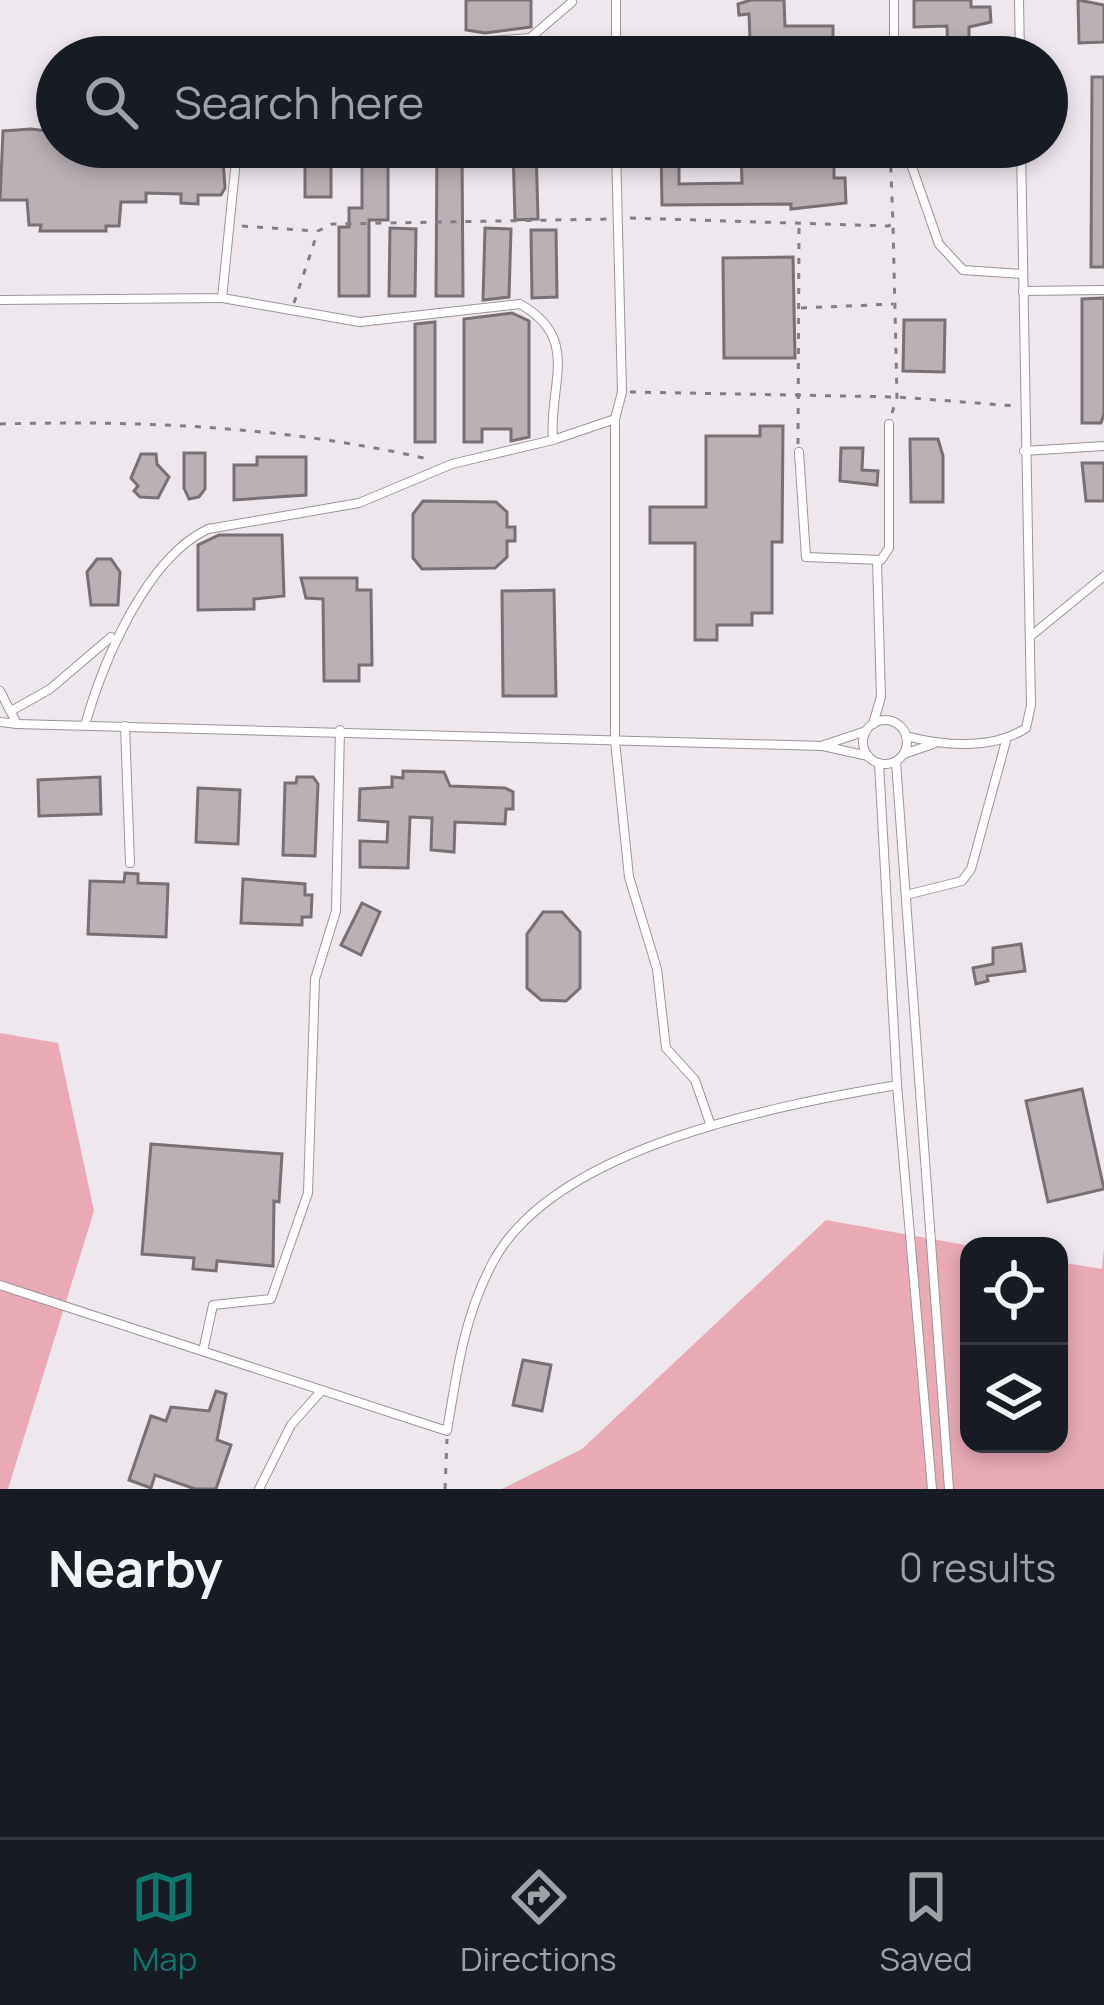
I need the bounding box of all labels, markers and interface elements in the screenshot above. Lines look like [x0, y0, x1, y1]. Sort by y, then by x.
search box [36, 36, 1068, 168]
icon: search [78, 69, 144, 135]
text: Search here [174, 71, 424, 133]
map controls [960, 1237, 1068, 1453]
button: locate [960, 1237, 1068, 1345]
button: layers [960, 1345, 1068, 1453]
text: Nearby [48, 1533, 223, 1602]
text: 0 results [899, 1540, 1056, 1594]
tab: Map [131, 1864, 197, 1981]
tab: Directions [460, 1864, 617, 1981]
tab: Saved [880, 1864, 973, 1981]

